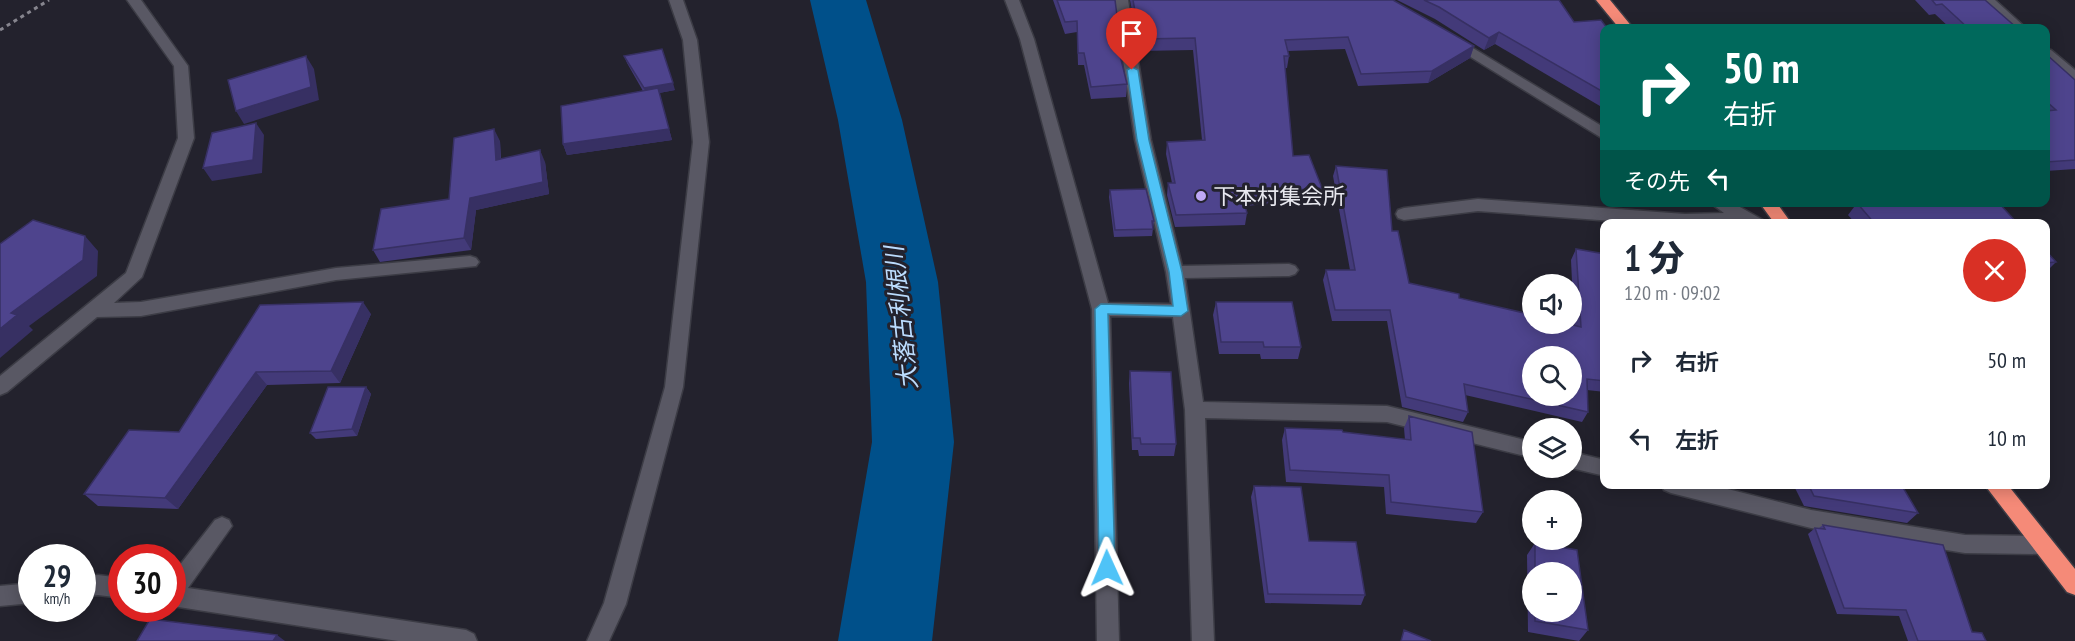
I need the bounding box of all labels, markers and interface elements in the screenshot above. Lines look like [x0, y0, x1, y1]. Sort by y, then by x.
pin [1106, 8, 1157, 70]
icon: arrive [1115, 17, 1148, 50]
text: 50 m [1723, 40, 1800, 95]
icon: right [1624, 48, 1702, 126]
text: 右折 [1723, 97, 1777, 131]
icon: left [1702, 162, 1735, 195]
text: その先 [1624, 167, 1690, 195]
place label: 下本村集会所 [1213, 182, 1345, 210]
marker: 下本村集会所 [1194, 189, 1208, 203]
text: 1 分 [1624, 234, 1685, 281]
button: close [1963, 239, 2026, 302]
water label: 大落古利根川 [878, 242, 924, 391]
map controls [1522, 274, 1582, 622]
button: sound [1522, 274, 1582, 334]
text: 120 m · 09:02 [1624, 280, 1721, 306]
icon: right [1624, 344, 1657, 377]
button: search [1522, 346, 1582, 406]
text: 50 m [1987, 346, 2026, 374]
text: 右折 [1675, 348, 1719, 376]
button: layers [1522, 418, 1582, 478]
icon: left [1624, 422, 1657, 455]
text: 10 m [1987, 424, 2026, 452]
text: 左折 [1675, 426, 1719, 454]
button: + [1522, 490, 1582, 550]
position arrow [1075, 536, 1139, 600]
speed limit sign: 30 [108, 544, 186, 622]
text: 29 [43, 556, 71, 595]
button: − [1522, 562, 1582, 622]
text: km/h [44, 589, 70, 608]

